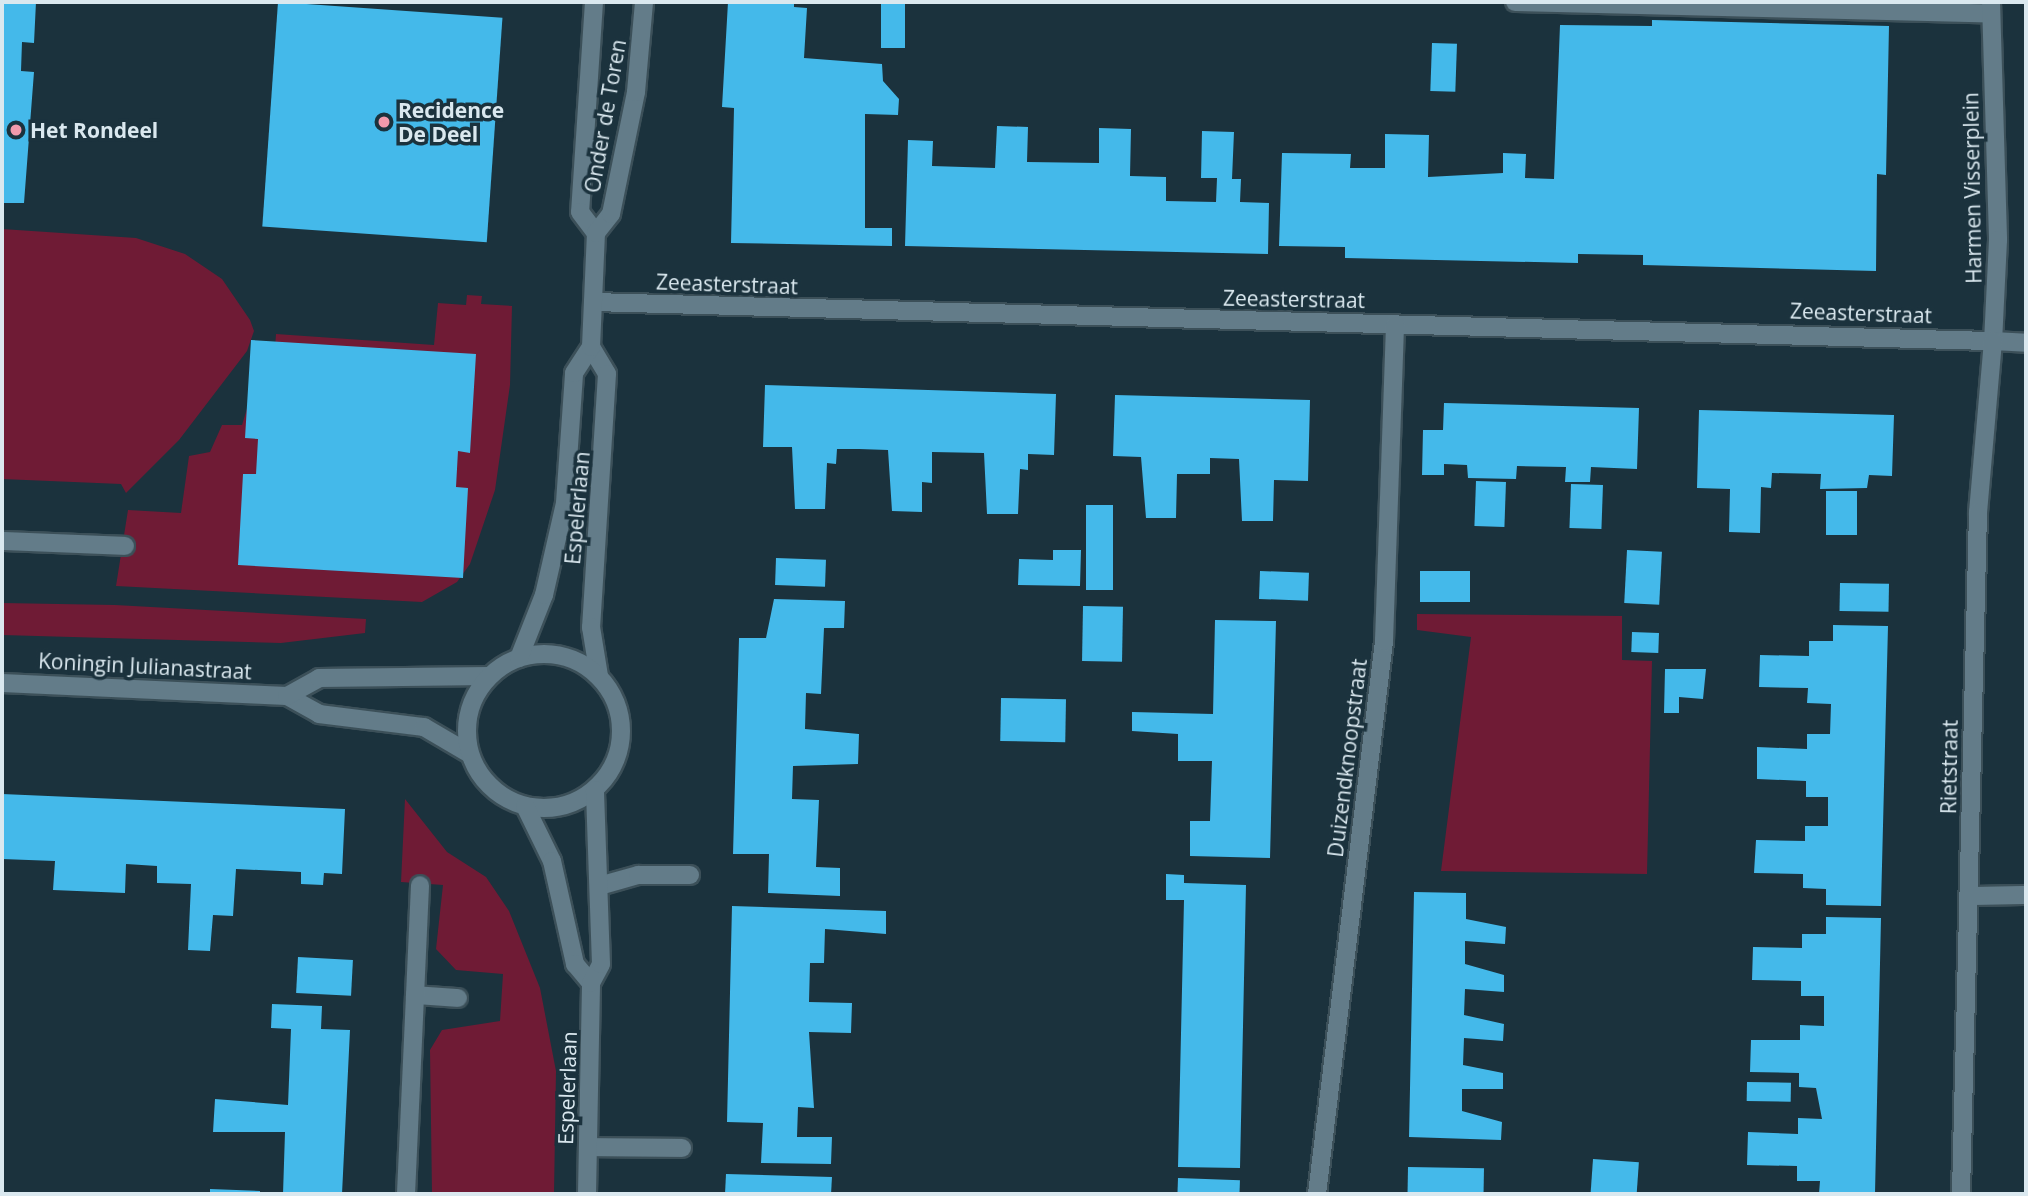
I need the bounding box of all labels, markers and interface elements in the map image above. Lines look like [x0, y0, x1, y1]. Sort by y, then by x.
street label: Onder de Toren [579, 37, 631, 195]
street label: Harmen Visserplein [1958, 92, 1986, 284]
place label: Recidence De Deel [398, 97, 504, 147]
marker: Recidence De Deel [376, 114, 392, 130]
place label: Het Rondeel [30, 117, 158, 143]
marker: Het Rondeel [8, 122, 24, 138]
street label: Zeeasterstraat [656, 269, 798, 299]
street label: Zeeasterstraat [1223, 285, 1365, 313]
street label: Zeeasterstraat [1790, 298, 1932, 328]
street label: Espelerlaan [560, 450, 594, 566]
street label: Koningin Julianastraat [38, 648, 252, 684]
street label: Duizendknoopstraat [1322, 657, 1372, 859]
street label: Rietstraat [1936, 720, 1962, 814]
street label: Espelerlaan [552, 1031, 582, 1145]

